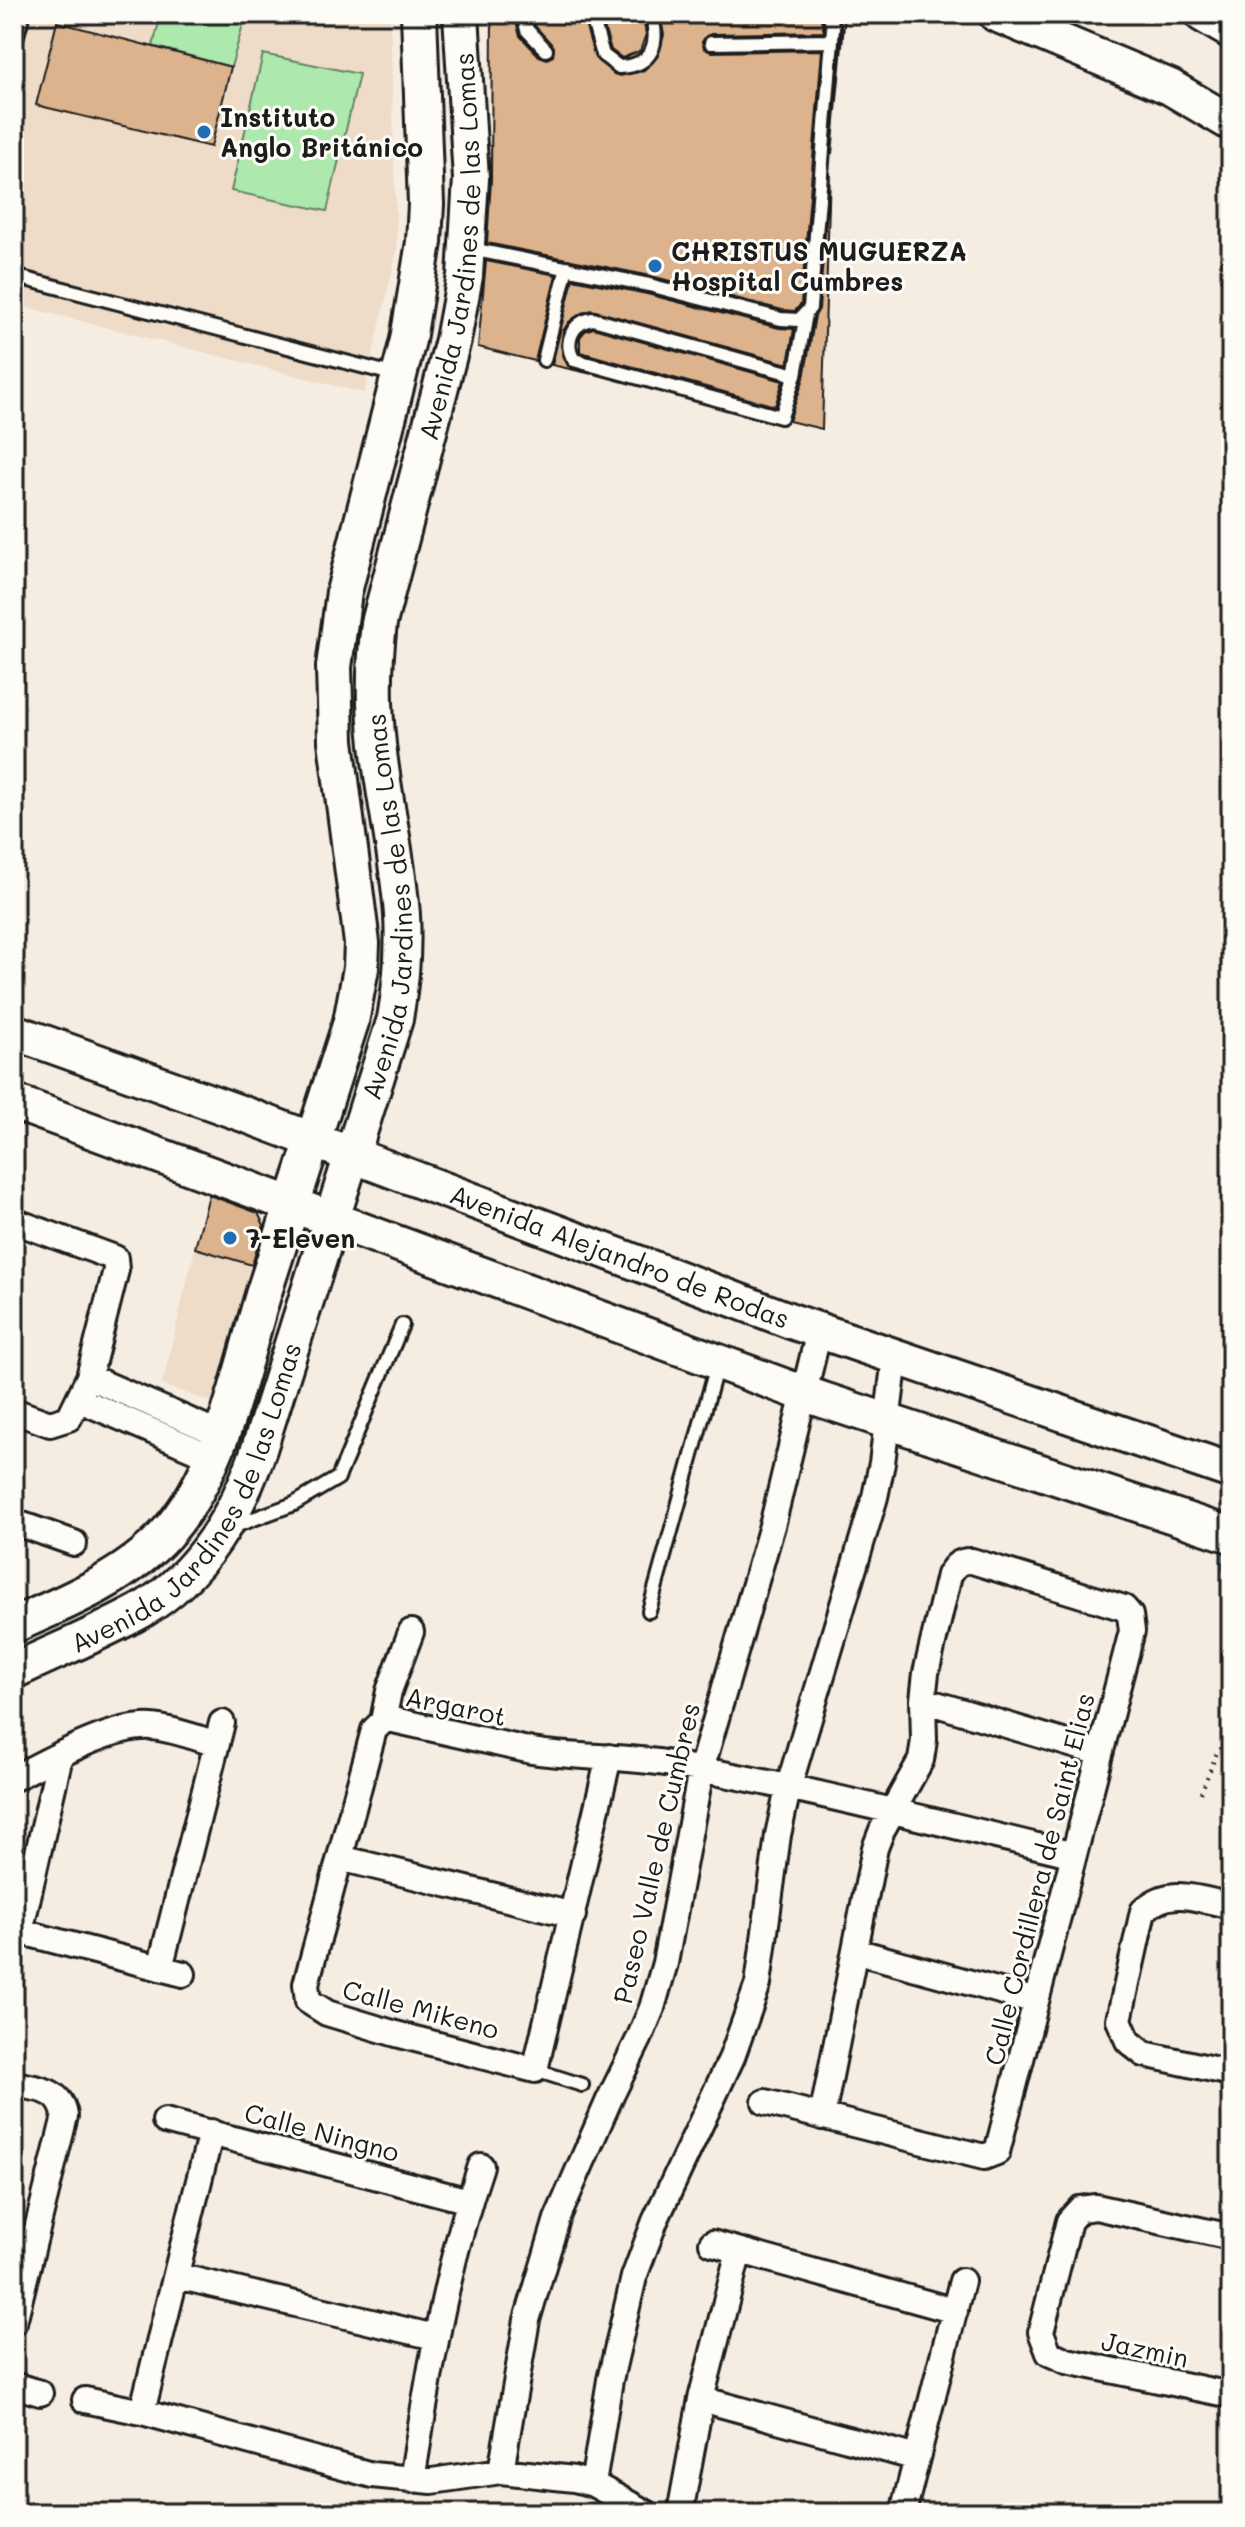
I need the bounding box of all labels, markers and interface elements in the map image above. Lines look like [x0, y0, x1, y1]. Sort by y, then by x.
street label: Avenida Jardines de las Lomas [411, 52, 488, 444]
place label: Instituto Anglo Británico [220, 100, 423, 164]
marker: Instituto Anglo Británico [195, 123, 213, 141]
place label: CHRISTUS MUGUERZA Hospital Cumbres [671, 234, 967, 298]
marker: CHRISTUS MUGUERZA Hospital Cumbres [646, 257, 664, 275]
street label: Avenida Jardines de las Lomas [354, 712, 420, 1104]
street label: Avenida Alejandro de Rodas [445, 1177, 794, 1336]
place label: 7-Eleven [246, 1221, 355, 1255]
marker: 7-Eleven [221, 1229, 239, 1247]
street label: Avenida Jardines de las Lomas [65, 1338, 309, 1660]
street label: Argarot [402, 1679, 510, 1733]
street label: Calle Cordillera de Saint Elias [976, 1689, 1102, 2069]
street label: Paseo Valle de Cumbres [605, 1699, 707, 2007]
street label: Calle Mikeno [339, 1972, 503, 2046]
street label: Calle Ningno [241, 2095, 403, 2169]
street label: Jazmin [1098, 2323, 1192, 2375]

